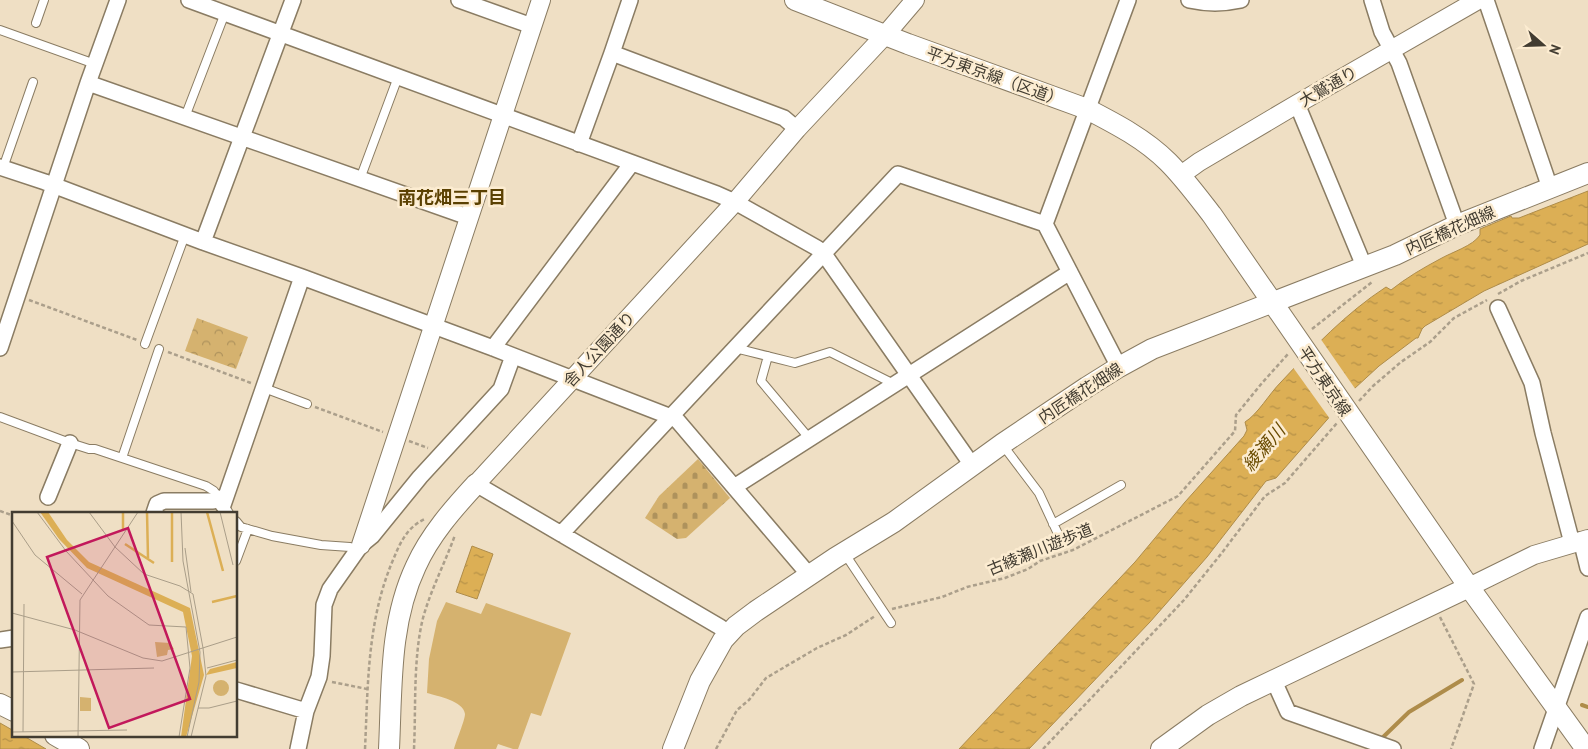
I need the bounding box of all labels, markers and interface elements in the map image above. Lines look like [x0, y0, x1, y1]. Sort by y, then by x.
north arrow [1518, 20, 1568, 70]
street label: 平方東京線（区道） [924, 42, 1066, 110]
text: N [1545, 42, 1565, 57]
street label: 大鷲通り [1295, 61, 1361, 111]
district label: 南花畑三丁目 [398, 186, 506, 209]
street label: 内匠橋花畑線 [1402, 201, 1498, 259]
street label: 舎人公園通り [559, 307, 639, 391]
street label: 平方東京線 [1294, 342, 1356, 420]
street label: 内匠橋花畑線 [1034, 358, 1126, 428]
water label: 綾瀬川 [1237, 418, 1291, 476]
inset map [12, 512, 238, 736]
street label: 古綾瀬川遊歩道 [984, 519, 1096, 579]

